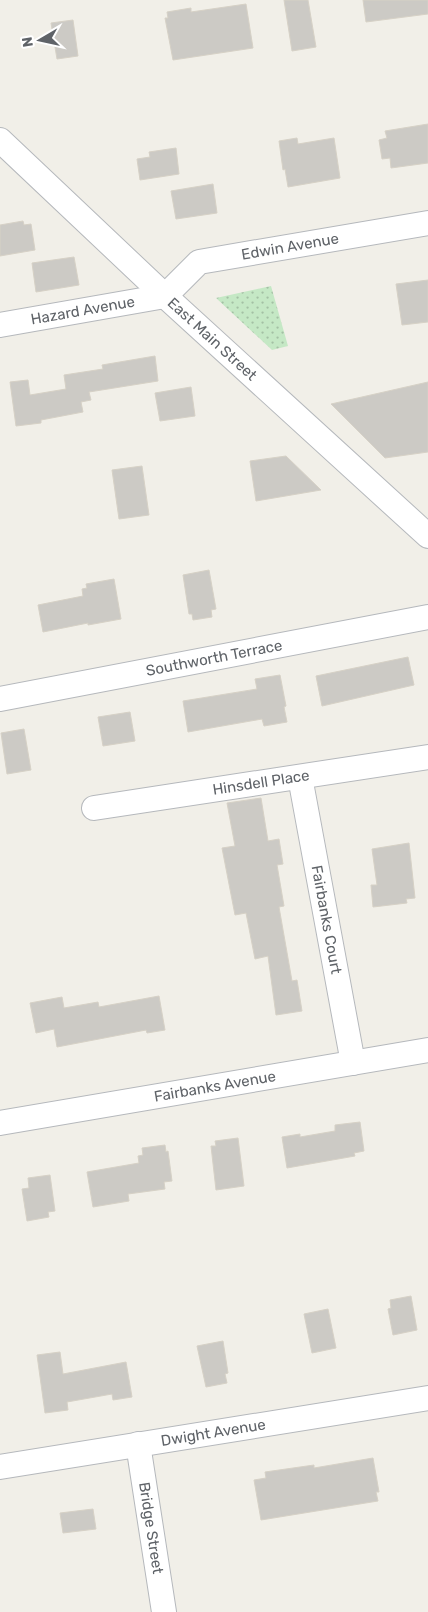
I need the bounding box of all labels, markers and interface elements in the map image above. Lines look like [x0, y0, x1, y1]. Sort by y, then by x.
north arrow [15, 15, 65, 65]
text: N [18, 36, 37, 48]
street label: Edwin Avenue [240, 229, 340, 264]
street label: Hazard Avenue [29, 292, 136, 328]
street label: East Main Street [164, 294, 261, 384]
street label: Southworth Terrace [144, 636, 284, 680]
street label: Hinsdell Place [211, 766, 311, 799]
street label: Fairbanks Court [308, 864, 345, 976]
street label: Fairbanks Avenue [153, 1067, 277, 1106]
street label: Dwight Avenue [160, 1415, 267, 1450]
street label: Bridge Street [135, 1481, 167, 1575]

